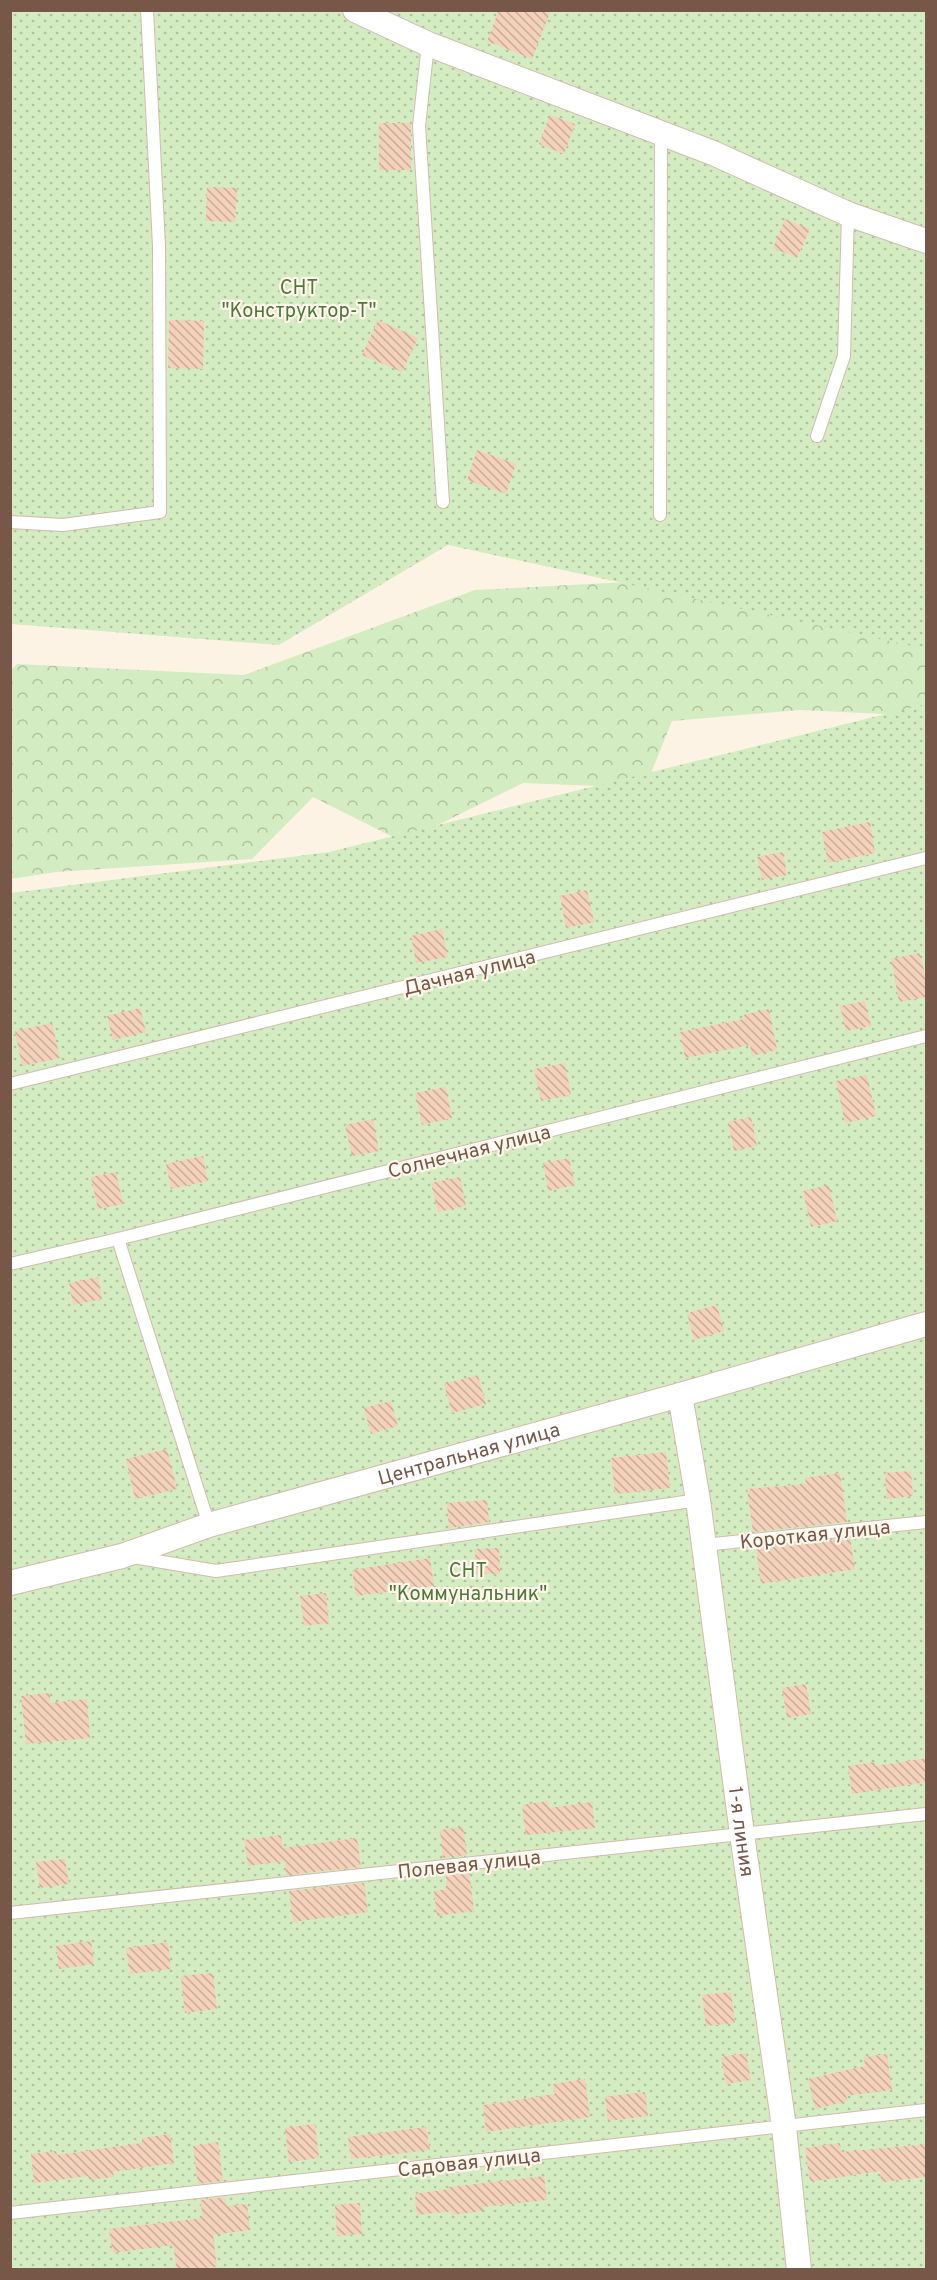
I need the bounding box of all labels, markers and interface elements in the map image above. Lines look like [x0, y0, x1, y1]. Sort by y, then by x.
park label: СНТ "Конструктор-Т" [221, 276, 377, 325]
street label: Дачная улица [401, 945, 538, 1003]
street label: Солнечная улица [385, 1120, 554, 1186]
street label: Центральная улица [375, 1418, 563, 1493]
street label: Короткая улица [739, 1515, 892, 1557]
park label: СНТ "Коммунальник" [389, 1559, 547, 1608]
street label: 1-я линия [721, 1785, 759, 1879]
street label: Полевая улица [396, 1846, 542, 1886]
street label: Садовая улица [396, 2144, 542, 2184]

